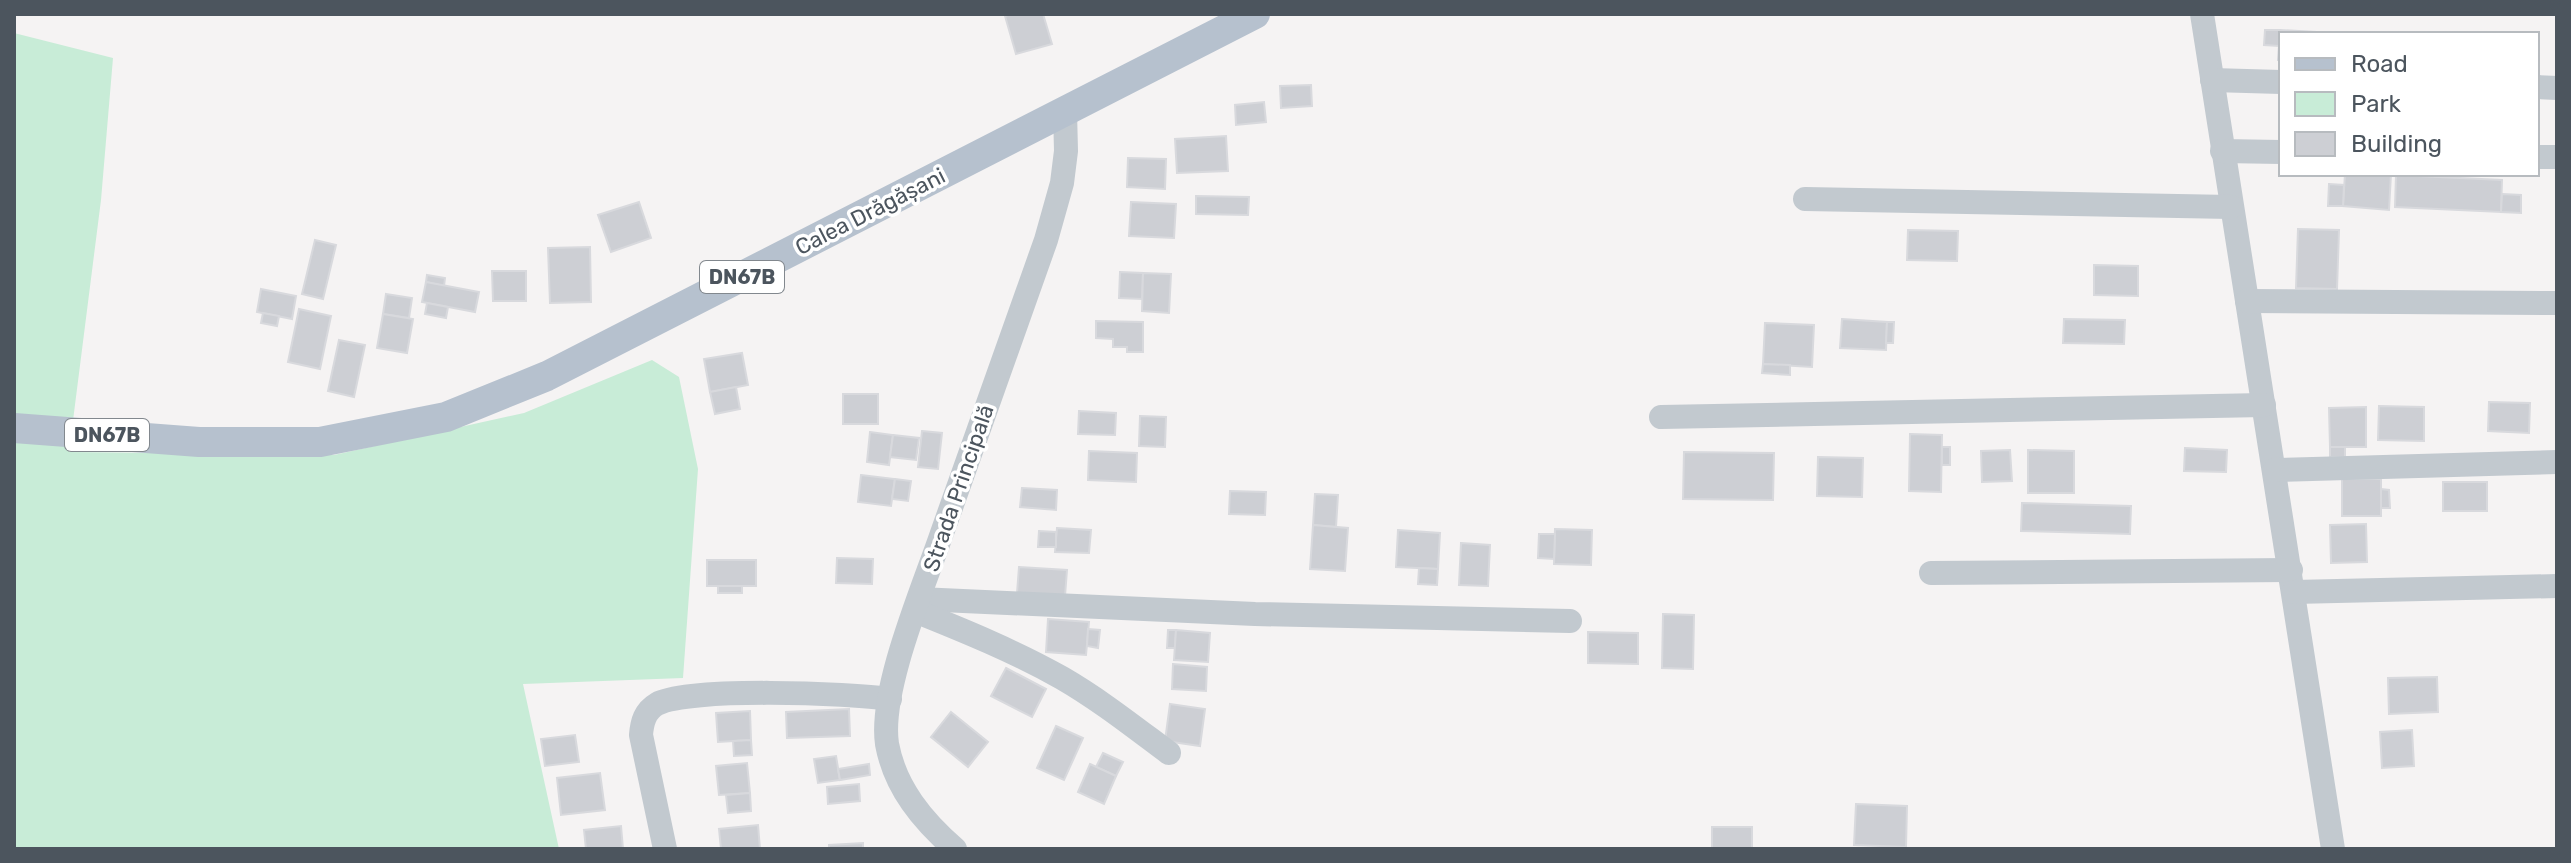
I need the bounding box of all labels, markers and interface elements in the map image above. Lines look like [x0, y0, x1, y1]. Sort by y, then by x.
legend [2279, 32, 2539, 176]
text: Road [2351, 50, 2408, 78]
text: Park [2351, 90, 2402, 118]
text: Building [2351, 130, 2442, 158]
street label: Calea Drăgășani [791, 162, 950, 261]
road number: DN67B [700, 261, 784, 293]
street label: Strada Principală [917, 401, 1000, 575]
road number: DN67B [65, 419, 149, 451]

